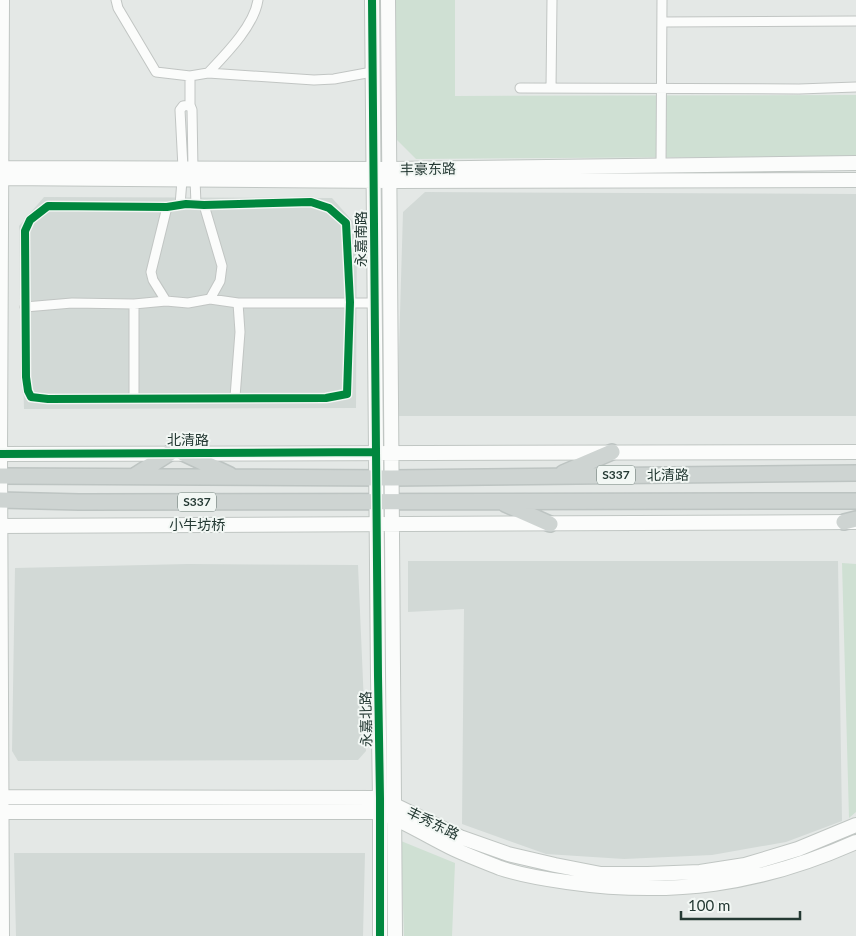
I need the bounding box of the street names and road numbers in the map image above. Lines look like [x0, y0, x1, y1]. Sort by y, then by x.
street label: 丰豪东路 [400, 160, 456, 177]
street label: 永嘉南路 [352, 211, 369, 267]
street label: 北清路 [167, 431, 209, 448]
road number: S337 [597, 466, 635, 484]
street label: 北清路 [647, 466, 689, 483]
road number: S337 [178, 492, 216, 512]
street label: 小牛坊桥 [169, 516, 225, 533]
street label: 永嘉北路 [357, 691, 374, 747]
street label: 丰秀东路 [404, 803, 462, 842]

